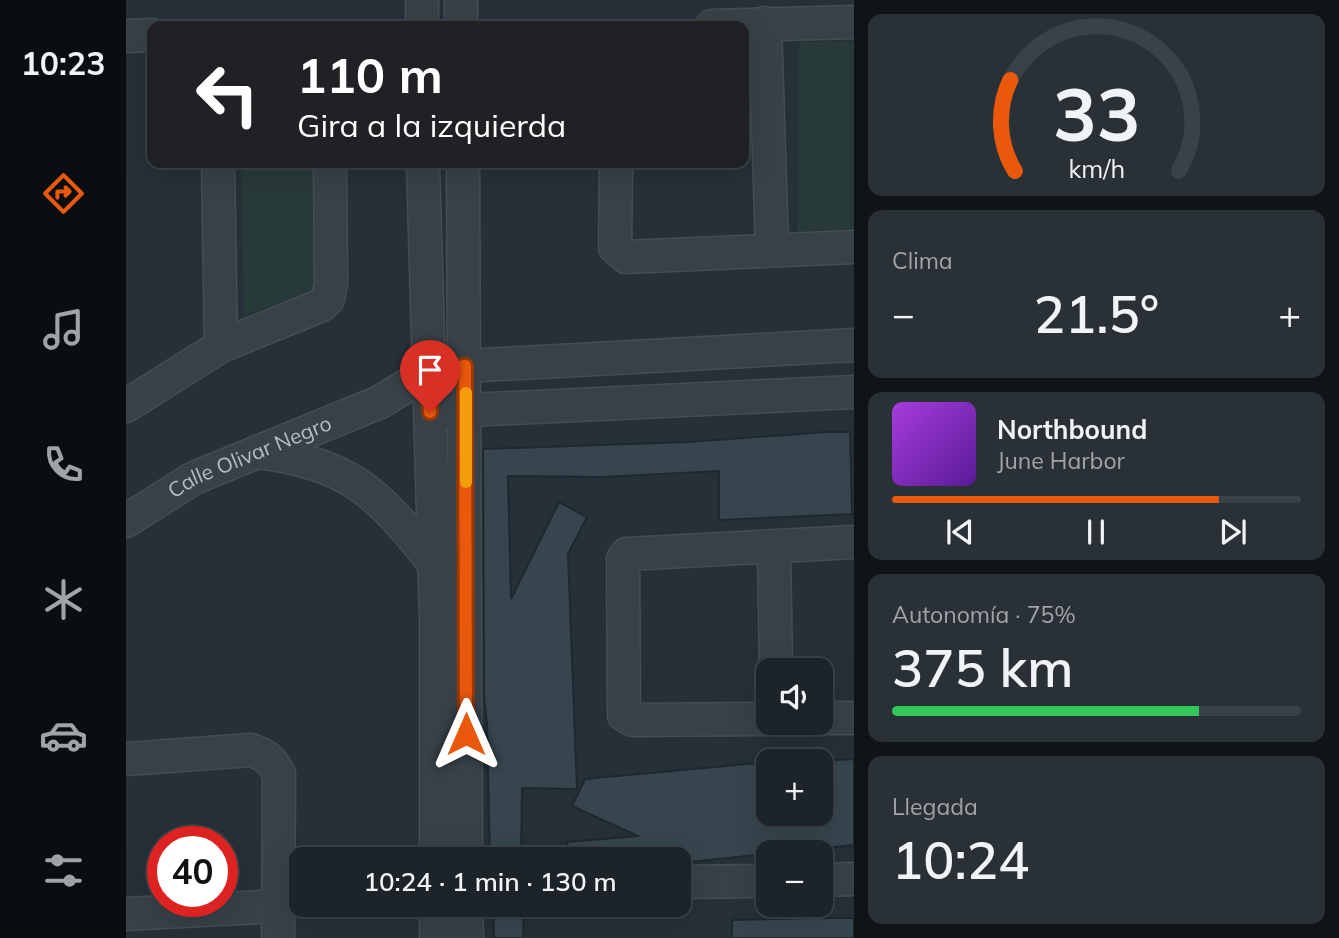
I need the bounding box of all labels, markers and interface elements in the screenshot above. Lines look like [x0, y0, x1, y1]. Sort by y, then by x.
text: 10:23 [21, 43, 105, 83]
text: 110 m [297, 44, 443, 105]
icon: left [182, 49, 273, 140]
text: 33 [1053, 68, 1140, 159]
text: Gira a la izquierda [297, 105, 566, 145]
text: km/h [1068, 153, 1125, 184]
icon: directions [39, 169, 88, 218]
text: Clima [892, 246, 953, 275]
text: 21.5° [1034, 281, 1159, 346]
text: − [892, 290, 915, 338]
text: + [1278, 290, 1301, 338]
icon: music [39, 305, 88, 354]
pin [400, 340, 460, 412]
icon: arrive [411, 351, 449, 389]
street label: Calle Olivar Negro [163, 409, 335, 503]
text: Northbound [997, 413, 1147, 446]
icon: phone [39, 440, 88, 489]
text: June Harbor [997, 446, 1125, 475]
icon: previous [941, 513, 979, 551]
icon: pause [1077, 513, 1115, 551]
icon: next [1214, 513, 1252, 551]
icon: climate [39, 575, 88, 624]
text: Autonomía · 75% [892, 600, 1076, 629]
text: 375 km [892, 635, 1073, 700]
map controls [756, 658, 833, 917]
button: sound [756, 658, 833, 735]
position arrow [429, 697, 503, 771]
icon: car [39, 711, 88, 760]
button: + [756, 749, 833, 826]
text: Llegada [892, 792, 978, 821]
speed limit sign: 40 [147, 826, 238, 917]
text: 10:24 [892, 827, 1029, 892]
button: − [756, 840, 833, 917]
icon: filters [39, 846, 88, 895]
text: 10:24 · 1 min · 130 m [363, 865, 617, 898]

